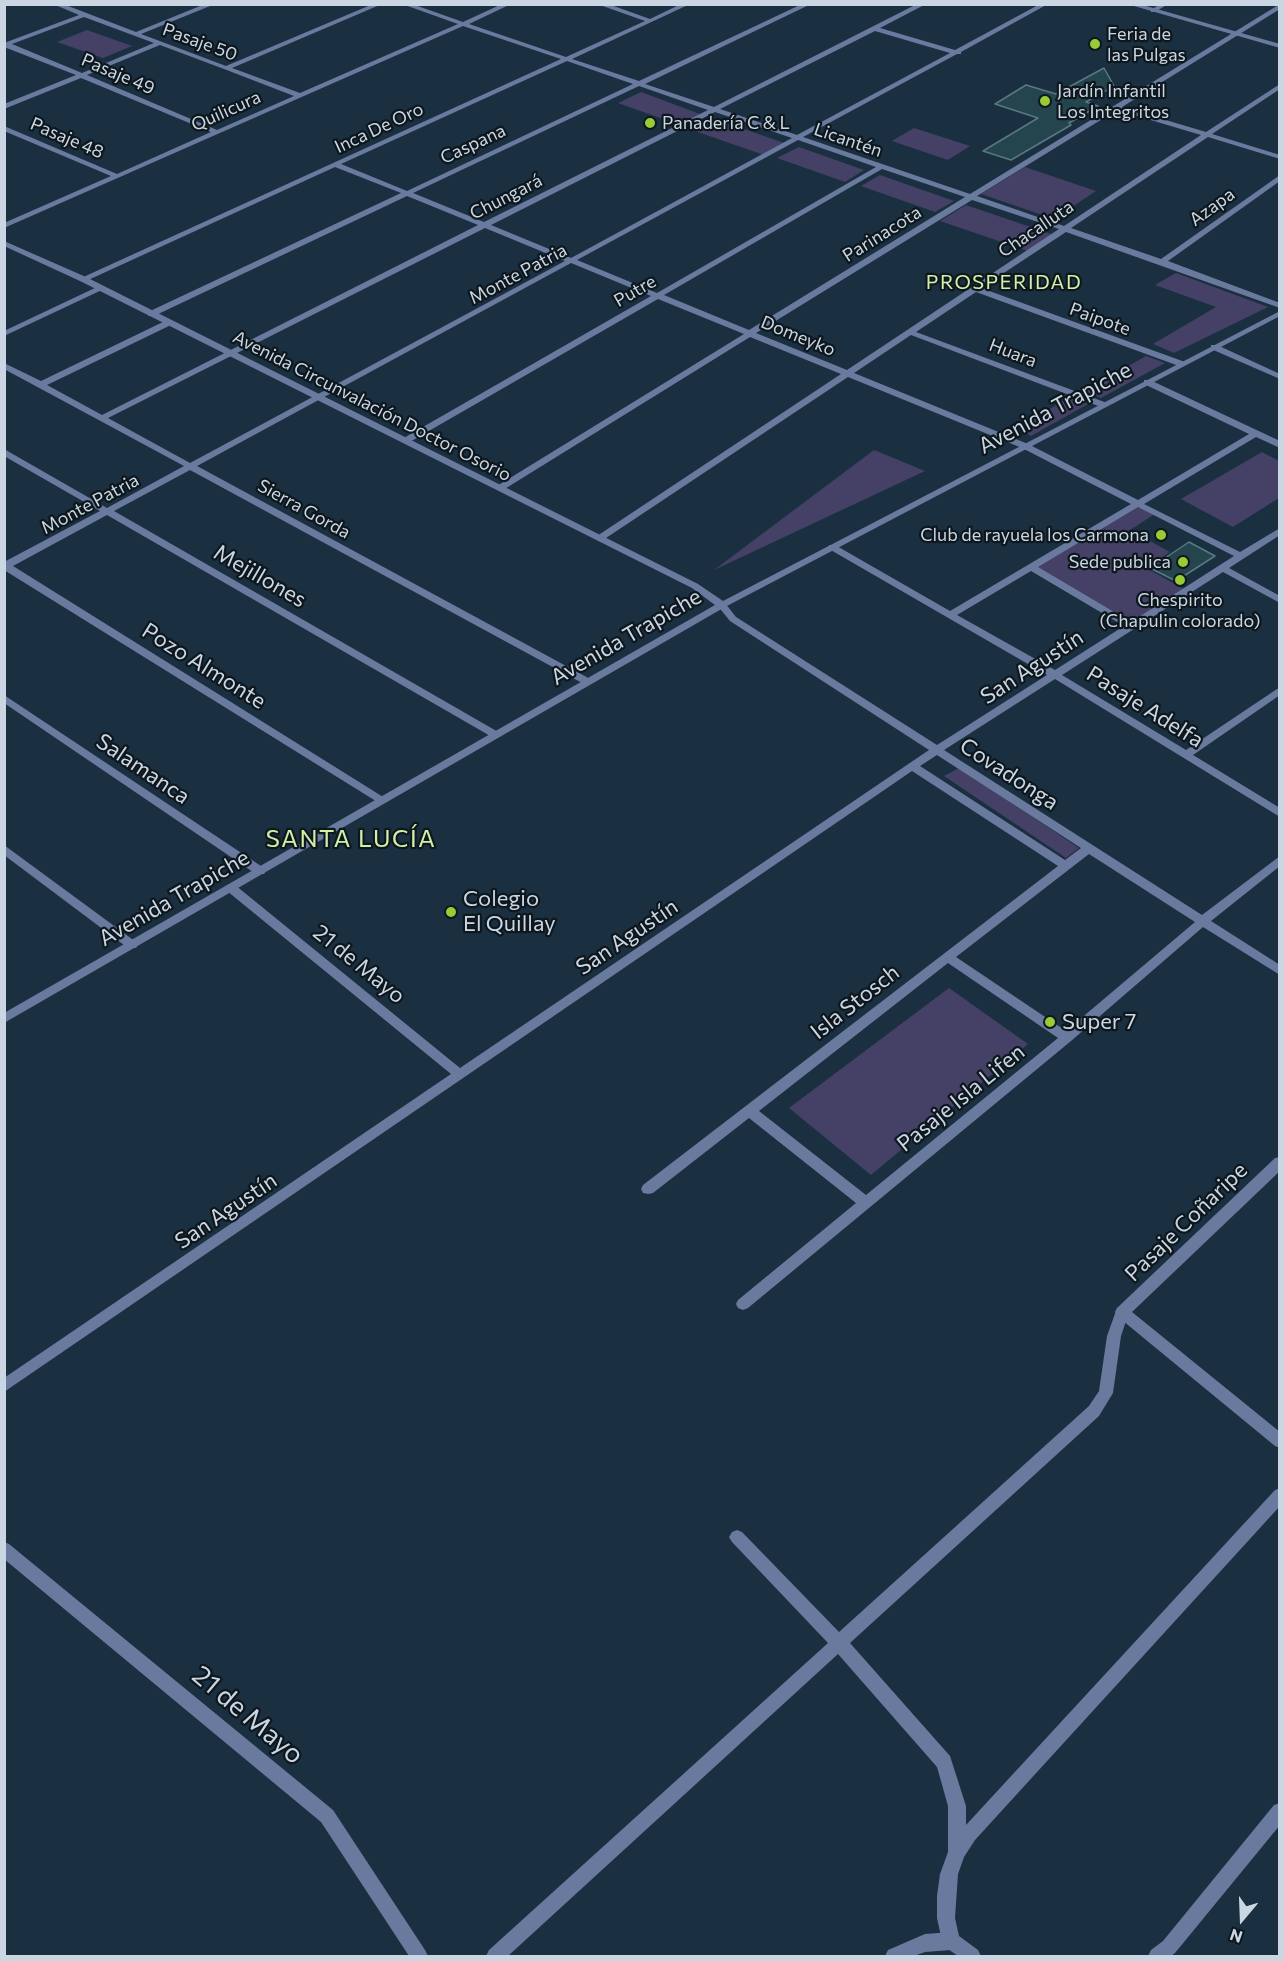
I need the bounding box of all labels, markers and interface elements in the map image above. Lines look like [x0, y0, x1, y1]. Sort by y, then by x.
street label: Pasaje 50 [160, 19, 240, 65]
place label: Feria de las Pulgas [1107, 23, 1186, 66]
marker: Feria de las Pulgas [1088, 37, 1102, 51]
street label: Pasaje 49 [78, 49, 158, 99]
place label: Jardín Infantil Los Integritos [1057, 80, 1169, 122]
street label: Quilicura [188, 86, 264, 136]
marker: Jardín Infantil Los Integritos [1038, 94, 1052, 108]
street label: Inca De Oro [331, 98, 427, 158]
place label: Panadería C & L [662, 112, 790, 134]
street label: Pasaje 48 [27, 113, 107, 163]
marker: Panadería C & L [643, 116, 657, 130]
street label: Licantén [811, 118, 885, 162]
street label: Caspana [437, 119, 509, 169]
street label: Chungará [466, 170, 546, 224]
street label: Azapa [1185, 183, 1239, 231]
street label: Chacalluta [994, 196, 1078, 262]
street label: Parinacota [839, 201, 925, 267]
street label: Monte Patria [465, 239, 571, 309]
street label: Putre [610, 270, 660, 312]
district label: PROSPERIDAD [926, 270, 1082, 294]
street label: Paipote [1067, 298, 1133, 340]
street label: Domeyko [758, 311, 838, 361]
street label: Avenida Circunvalación Doctor Osorio [229, 326, 515, 486]
street label: Huara [986, 334, 1040, 372]
street label: Avenida Trapiche [974, 357, 1136, 459]
street label: Monte Patria [37, 469, 143, 539]
street label: Sierra Gorda [254, 475, 354, 543]
place label: Club de rayuela los Carmona [920, 524, 1149, 546]
marker: Club de rayuela los Carmona [1154, 528, 1168, 542]
street label: Mejillones [209, 539, 311, 613]
place label: Sede publica [1069, 551, 1171, 573]
marker: Sede publica [1176, 555, 1190, 569]
marker: Chespirito (Chapulin colorado) [1173, 573, 1187, 587]
street label: Avenida Trapiche [546, 583, 706, 691]
place label: Chespirito (Chapulin colorado) [1100, 589, 1260, 632]
street label: Pozo Almonte [137, 617, 271, 715]
street label: San Agustín [976, 624, 1088, 710]
street label: Pasaje Adelfa [1082, 661, 1208, 753]
street label: Salamanca [91, 728, 195, 810]
street label: Covadonga [955, 732, 1063, 816]
district label: SANTA LUCÍA [266, 825, 436, 853]
street label: Avenida Trapiche [94, 844, 254, 952]
place label: Colegio El Quillay [463, 886, 556, 938]
street label: San Agustín [571, 893, 683, 981]
marker: Colegio El Quillay [444, 905, 458, 919]
street label: 21 de Mayo [308, 919, 410, 1009]
street label: Isla Stosch [805, 959, 905, 1045]
place label: Super 7 [1062, 1009, 1136, 1035]
marker: Super 7 [1043, 1015, 1057, 1029]
street label: Pasaje Isla Lifen [892, 1039, 1030, 1157]
street label: Pasaje Coñaripe [1119, 1157, 1253, 1287]
street label: San Agustín [170, 1167, 282, 1255]
street label: 21 de Mayo [186, 1659, 310, 1771]
north arrow [1212, 1889, 1272, 1949]
text: N [1227, 1926, 1245, 1947]

